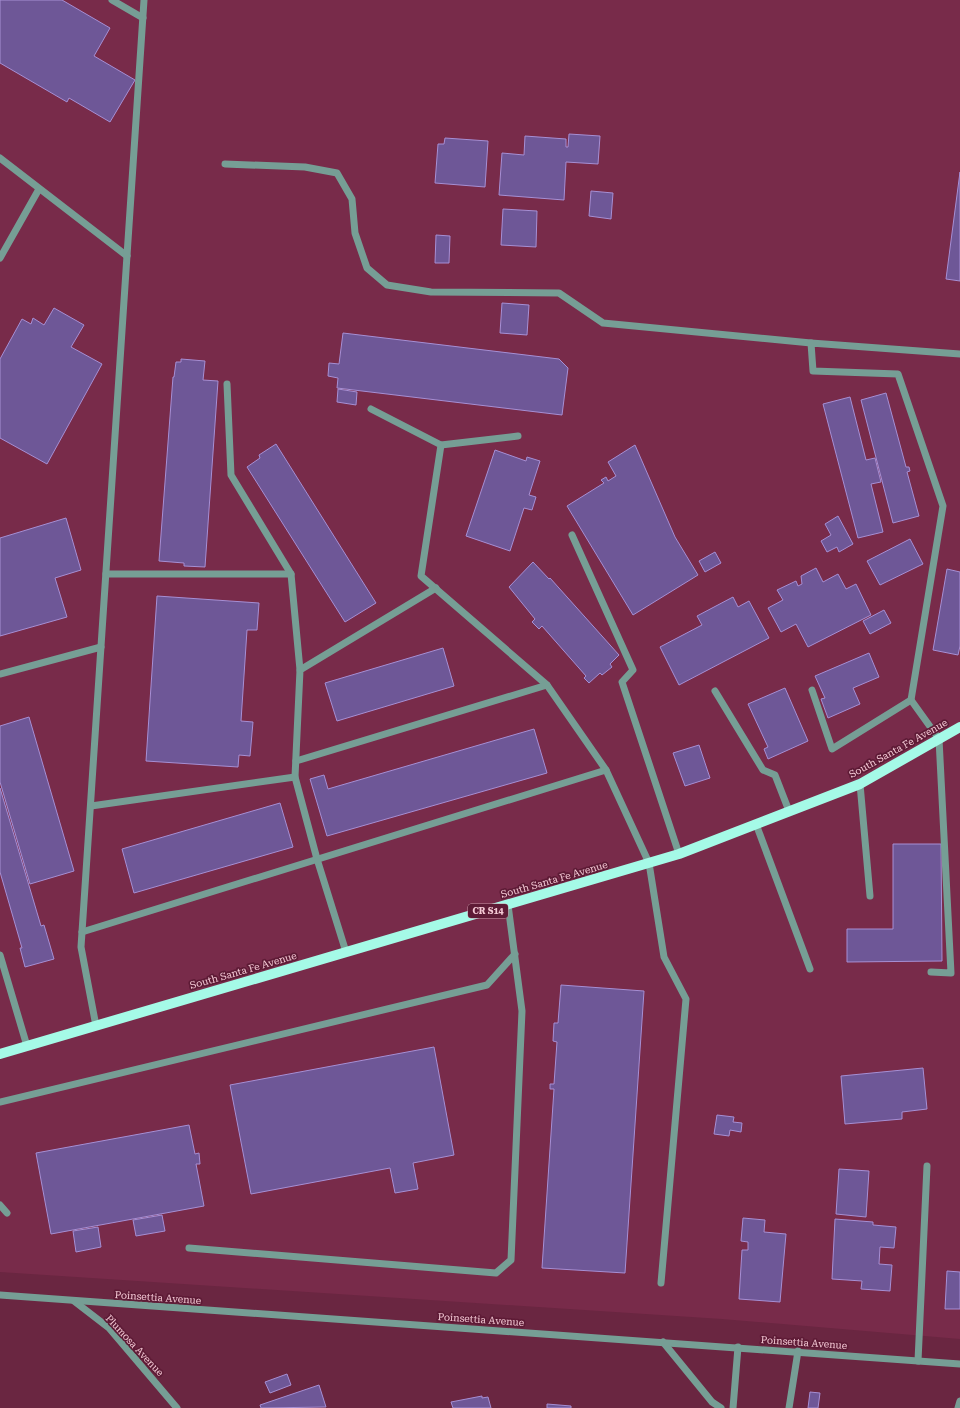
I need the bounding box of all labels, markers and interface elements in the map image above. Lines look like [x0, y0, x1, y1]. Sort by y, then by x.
street label: South Santa Fe Avenue [847, 717, 950, 780]
street label: South Santa Fe Avenue [499, 859, 609, 900]
road number: CR S14 [468, 904, 508, 918]
street label: South Santa Fe Avenue [188, 950, 298, 991]
street label: Poinsettia Avenue [114, 1289, 202, 1306]
street label: Poinsettia Avenue [437, 1311, 525, 1328]
street label: Plumosa Avenue [104, 1313, 166, 1379]
street label: Poinsettia Avenue [760, 1334, 848, 1351]

